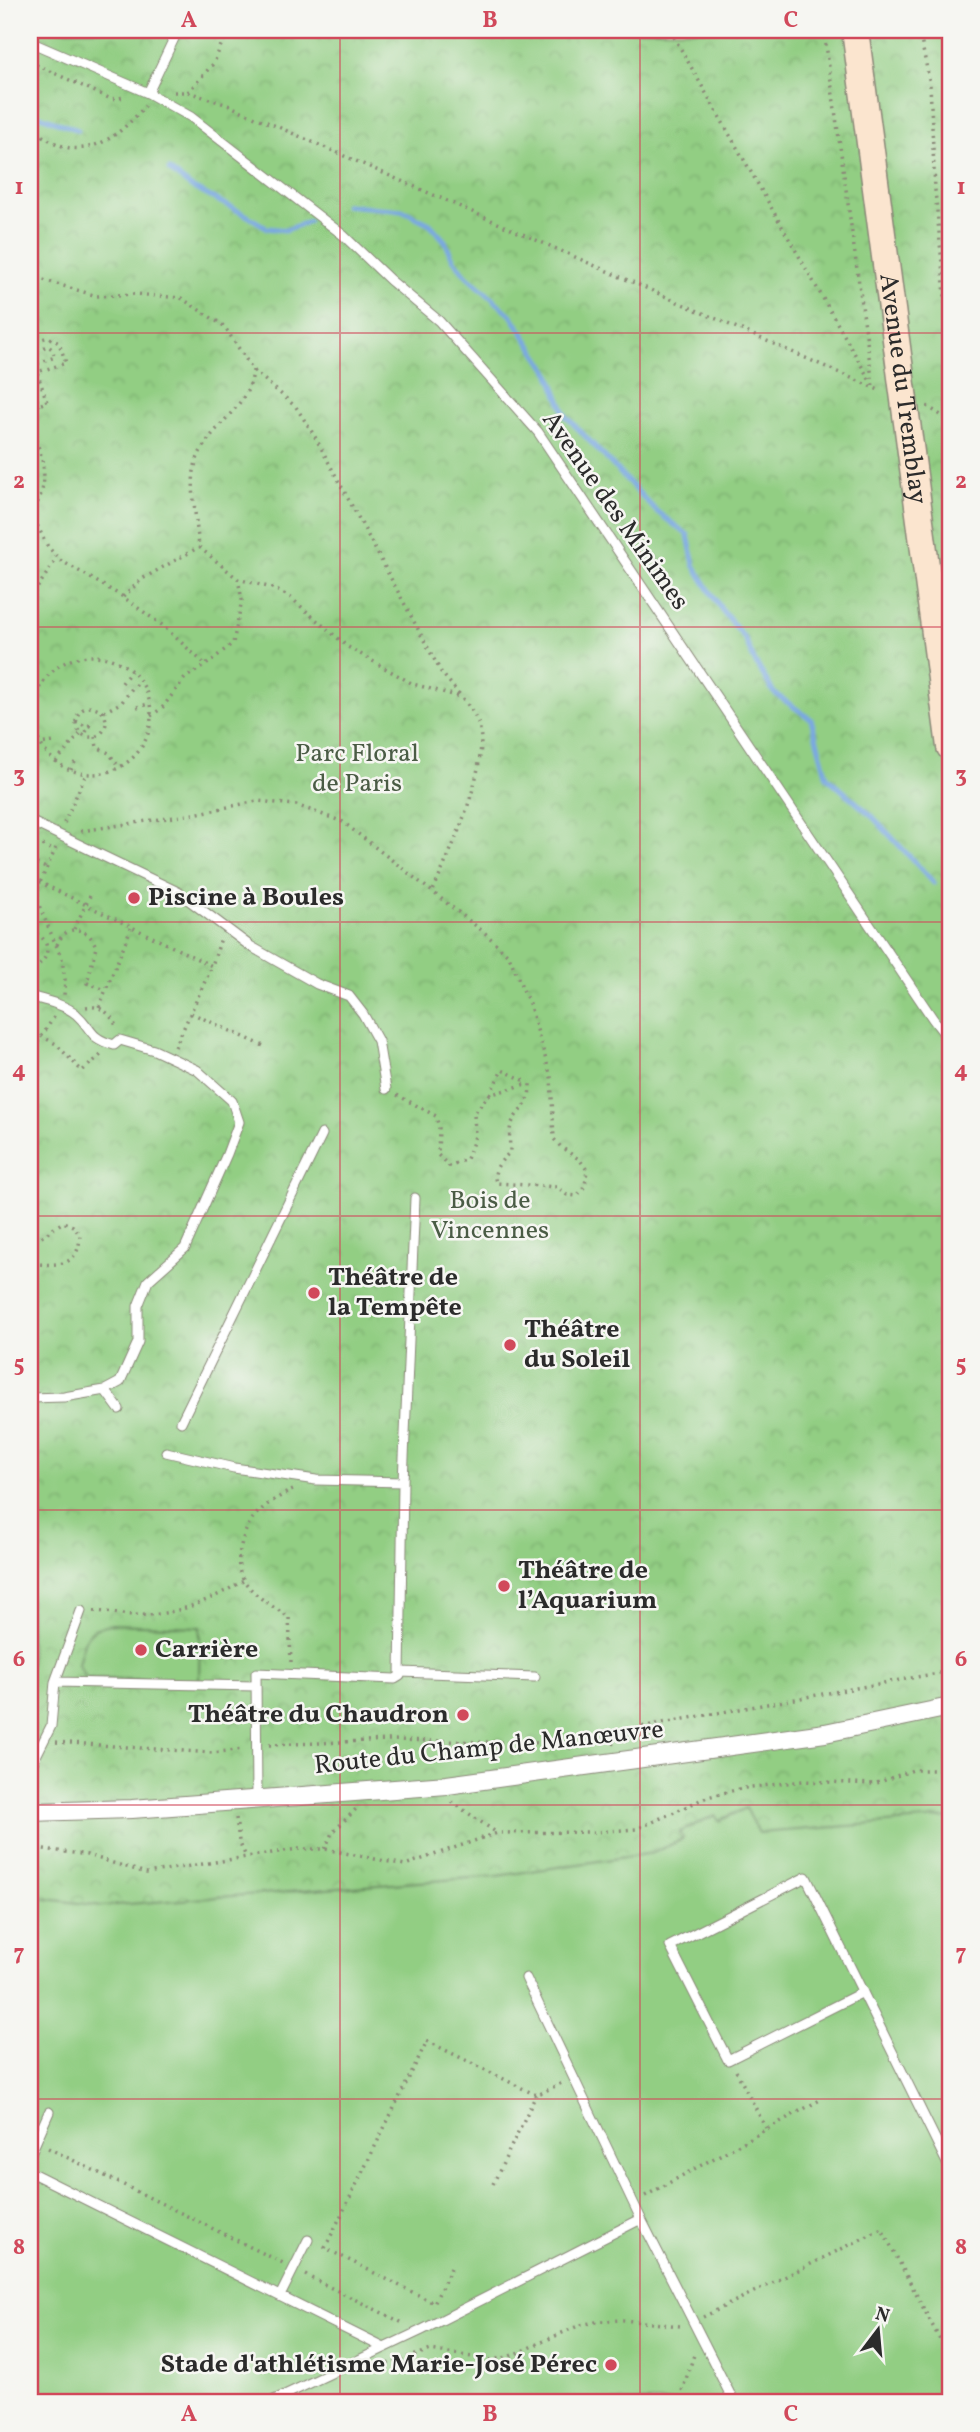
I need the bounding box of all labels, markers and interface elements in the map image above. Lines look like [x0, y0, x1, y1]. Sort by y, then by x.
text: A [181, 5, 197, 37]
text: B [482, 5, 498, 37]
text: C [784, 5, 798, 37]
text: 1 [14, 172, 24, 204]
text: 1 [956, 172, 966, 204]
street label: Avenue du Tremblay [869, 271, 936, 506]
street label: Avenue des Minimes [533, 404, 697, 618]
text: 2 [13, 466, 25, 498]
text: 2 [955, 466, 967, 498]
park label: Parc Floral de Paris [295, 736, 419, 802]
text: 3 [13, 760, 25, 792]
text: 3 [955, 760, 967, 792]
place label: Piscine à Boules [148, 880, 344, 916]
marker: Piscine à Boules [126, 890, 142, 906]
text: 4 [12, 1055, 26, 1087]
text: 4 [954, 1055, 968, 1087]
park label: Bois de Vincennes [431, 1183, 549, 1249]
place label: Théâtre de la Tempête [328, 1260, 462, 1326]
marker: Théâtre de la Tempête [306, 1285, 322, 1301]
place label: Théâtre du Soleil [524, 1312, 630, 1378]
marker: Théâtre du Soleil [502, 1337, 518, 1353]
text: 5 [13, 1349, 25, 1381]
text: 5 [955, 1349, 967, 1381]
place label: Théâtre de l’Aquarium [518, 1553, 657, 1619]
marker: Théâtre de l’Aquarium [496, 1578, 512, 1594]
place label: Carrière [155, 1632, 258, 1668]
marker: Carrière [133, 1642, 149, 1658]
text: 6 [13, 1644, 25, 1676]
text: 6 [955, 1644, 967, 1676]
place label: Théâtre du Chaudron [188, 1697, 449, 1733]
marker: Théâtre du Chaudron [455, 1707, 471, 1723]
street label: Route du Champ de Manœuvre [312, 1712, 666, 1784]
text: 7 [14, 1938, 25, 1970]
text: 7 [956, 1938, 967, 1970]
text: 8 [13, 2232, 25, 2264]
text: 8 [955, 2232, 967, 2264]
north arrow [844, 2296, 914, 2366]
text: N [872, 2301, 893, 2330]
place label: Stade d'athlétisme Marie-José Pérec [161, 2347, 597, 2383]
marker: Stade d'athlétisme Marie-José Pérec [603, 2357, 619, 2373]
text: A [181, 2399, 197, 2431]
text: B [482, 2399, 498, 2431]
text: C [784, 2399, 798, 2431]

